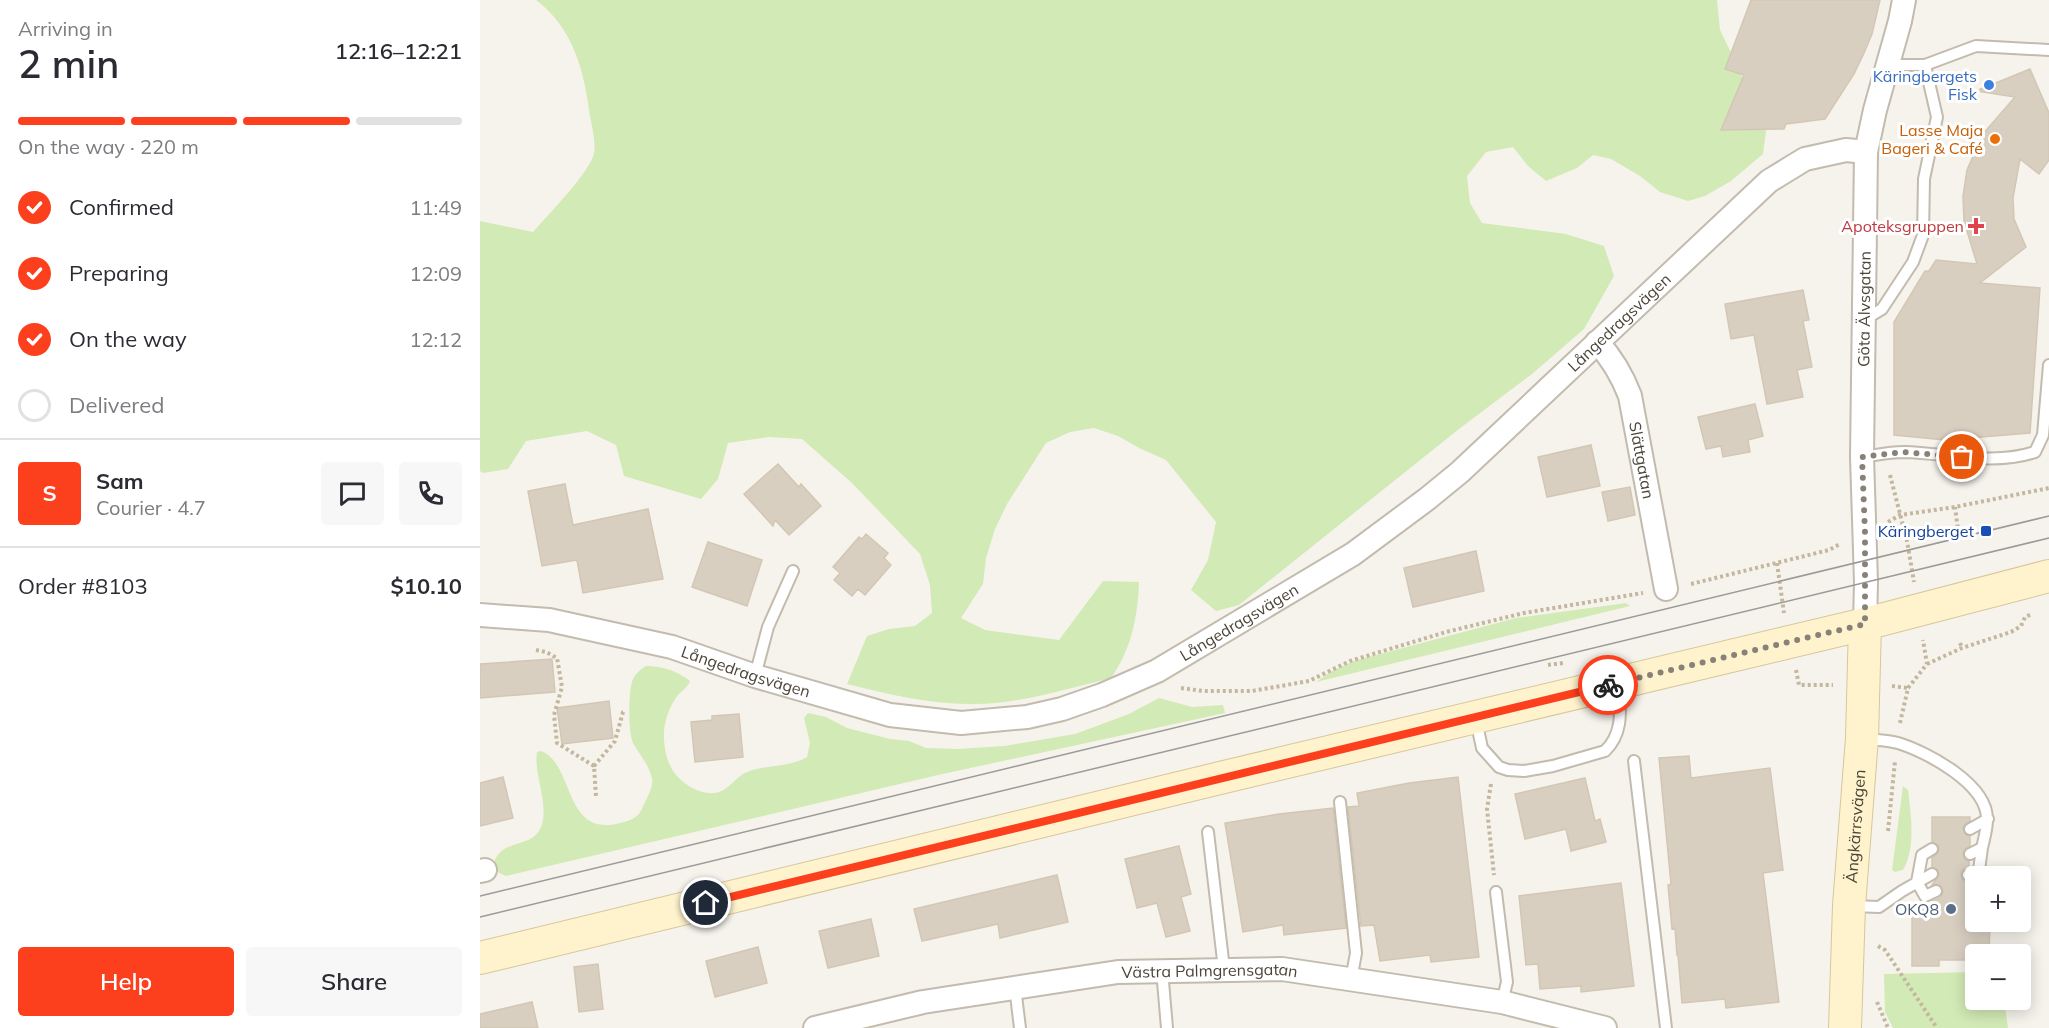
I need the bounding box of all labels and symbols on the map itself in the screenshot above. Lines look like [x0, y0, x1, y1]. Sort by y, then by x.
place label: Käringbergets Fisk [1873, 66, 1978, 104]
marker: Käringbergets Fisk [1982, 78, 1996, 92]
place label: Lasse Maja Bageri & Café [1881, 120, 1983, 158]
marker: Lasse Maja Bageri & Café [1988, 132, 2002, 146]
place label: Apoteksgruppen [1841, 216, 1964, 236]
marker: Apoteksgruppen [1969, 219, 1983, 233]
street label: Göta Älvsgatan [1853, 251, 1875, 367]
street label: Långedragsvägen [1563, 269, 1675, 376]
street label: Slättgatan [1625, 420, 1659, 500]
pin [1936, 431, 1987, 482]
place label: Käringberget [1878, 521, 1974, 541]
marker: Käringberget [1979, 524, 1993, 538]
street label: Långedragsvägen [1176, 579, 1302, 665]
street label: Långedragsvägen [679, 641, 813, 701]
courier [1578, 655, 1638, 715]
street label: Ängkärrsvägen [1841, 769, 1870, 884]
pin [680, 877, 731, 928]
place label: OKQ8 [1895, 899, 1939, 919]
marker: OKQ8 [1944, 902, 1958, 916]
street label: Västra Palmgrensgatan [1121, 959, 1299, 982]

